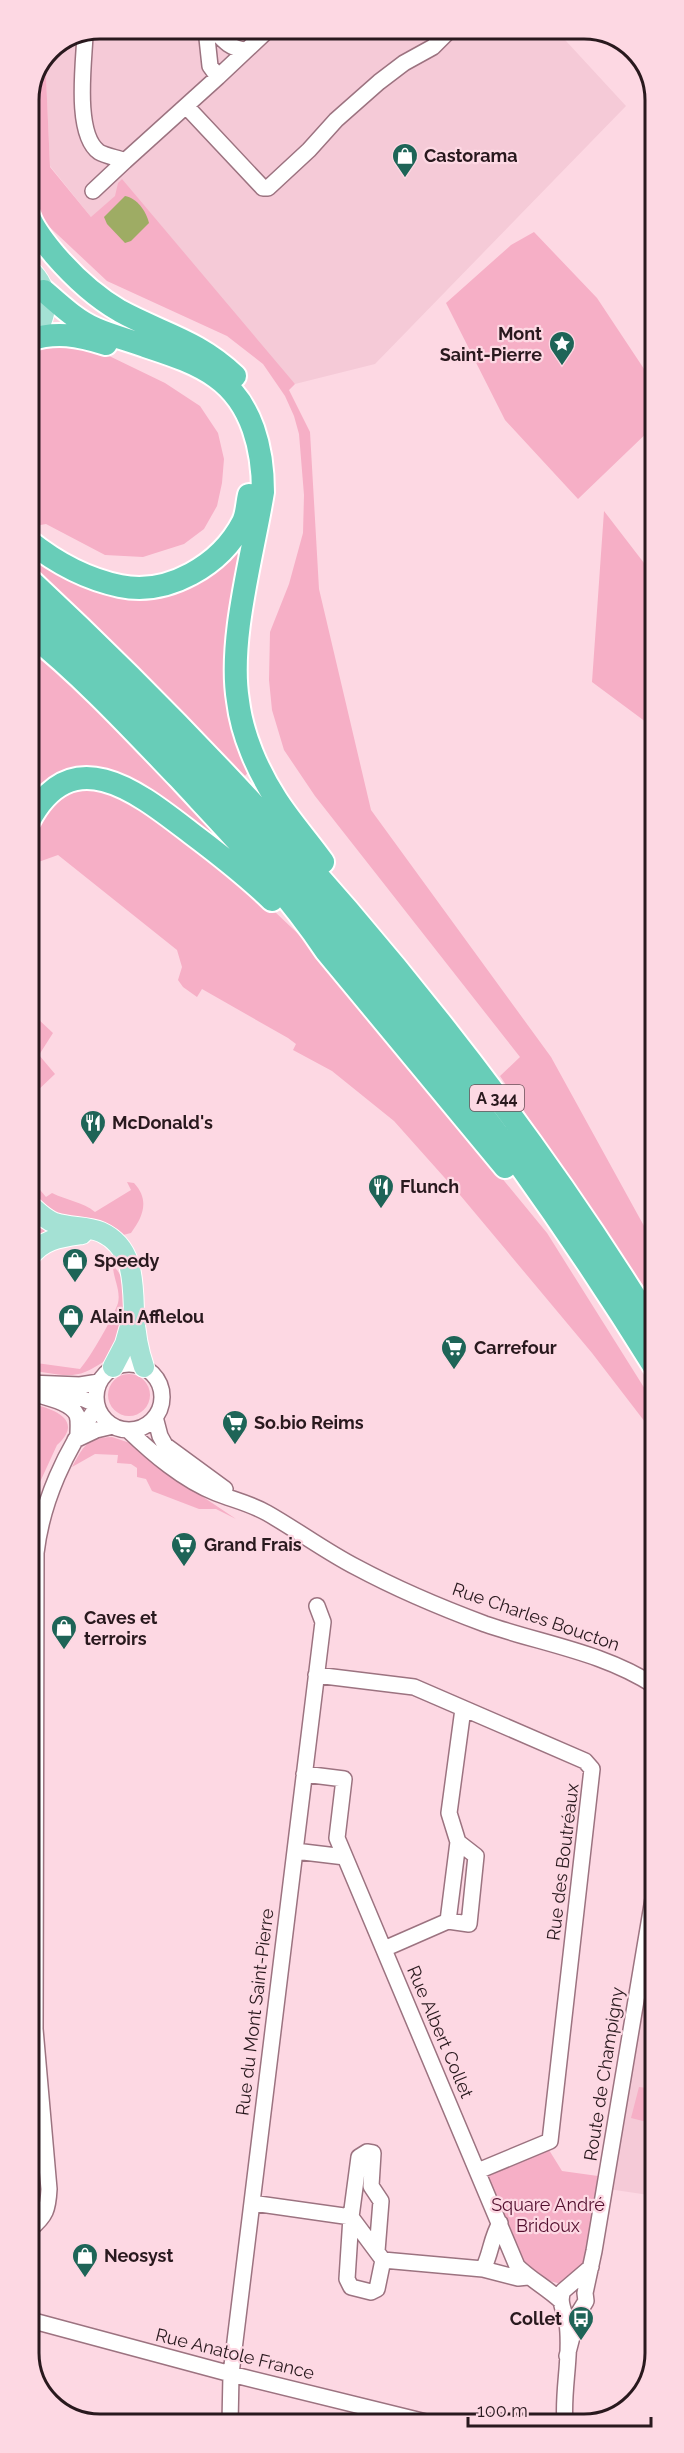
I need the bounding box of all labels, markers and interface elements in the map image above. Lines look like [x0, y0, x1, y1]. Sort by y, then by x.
shop icon: Castorama [390, 141, 420, 179]
place label: Castorama [424, 145, 518, 166]
place label: Mont Saint-Pierre [440, 323, 542, 365]
place icon: Mont Saint-Pierre [547, 329, 577, 367]
road number: A 344 [470, 1085, 524, 1111]
restaurant icon: McDonald's [78, 1108, 108, 1146]
place label: McDonald's [112, 1112, 213, 1133]
restaurant icon: Flunch [366, 1172, 396, 1210]
place label: Flunch [400, 1176, 459, 1197]
shop icon: Speedy [60, 1246, 90, 1284]
place label: Speedy [94, 1250, 160, 1271]
shop icon: Alain Afflelou [56, 1302, 86, 1340]
place label: Alain Afflelou [90, 1306, 204, 1327]
supermarket icon: Carrefour [439, 1333, 469, 1371]
place label: Carrefour [474, 1337, 557, 1358]
supermarket icon: So.bio Reims [220, 1408, 250, 1446]
place label: So.bio Reims [254, 1412, 364, 1433]
supermarket icon: Grand Frais [169, 1530, 199, 1568]
place label: Grand Frais [204, 1534, 302, 1555]
street label: Rue Charles Boucton [450, 1578, 623, 1655]
place label: Caves et terroirs [84, 1607, 158, 1649]
shop icon: Caves et terroirs [49, 1613, 79, 1651]
street label: Rue des Boutréaux [542, 1782, 583, 1942]
street label: Rue du Mont Saint-Pierre [231, 1907, 278, 2117]
street label: Rue Albert Collet [403, 1962, 478, 2101]
street label: Route de Champigny [579, 1985, 628, 2162]
park label: Square André Bridoux [491, 2194, 605, 2236]
shop icon: Neosyst [70, 2241, 100, 2279]
place label: Neosyst [104, 2245, 173, 2266]
bus stop icon: Collet [566, 2304, 596, 2342]
place label: Collet [510, 2308, 562, 2329]
street label: Rue Anatole France [154, 2324, 317, 2383]
scale bar [468, 2390, 651, 2428]
text: 100 m [477, 2400, 528, 2421]

